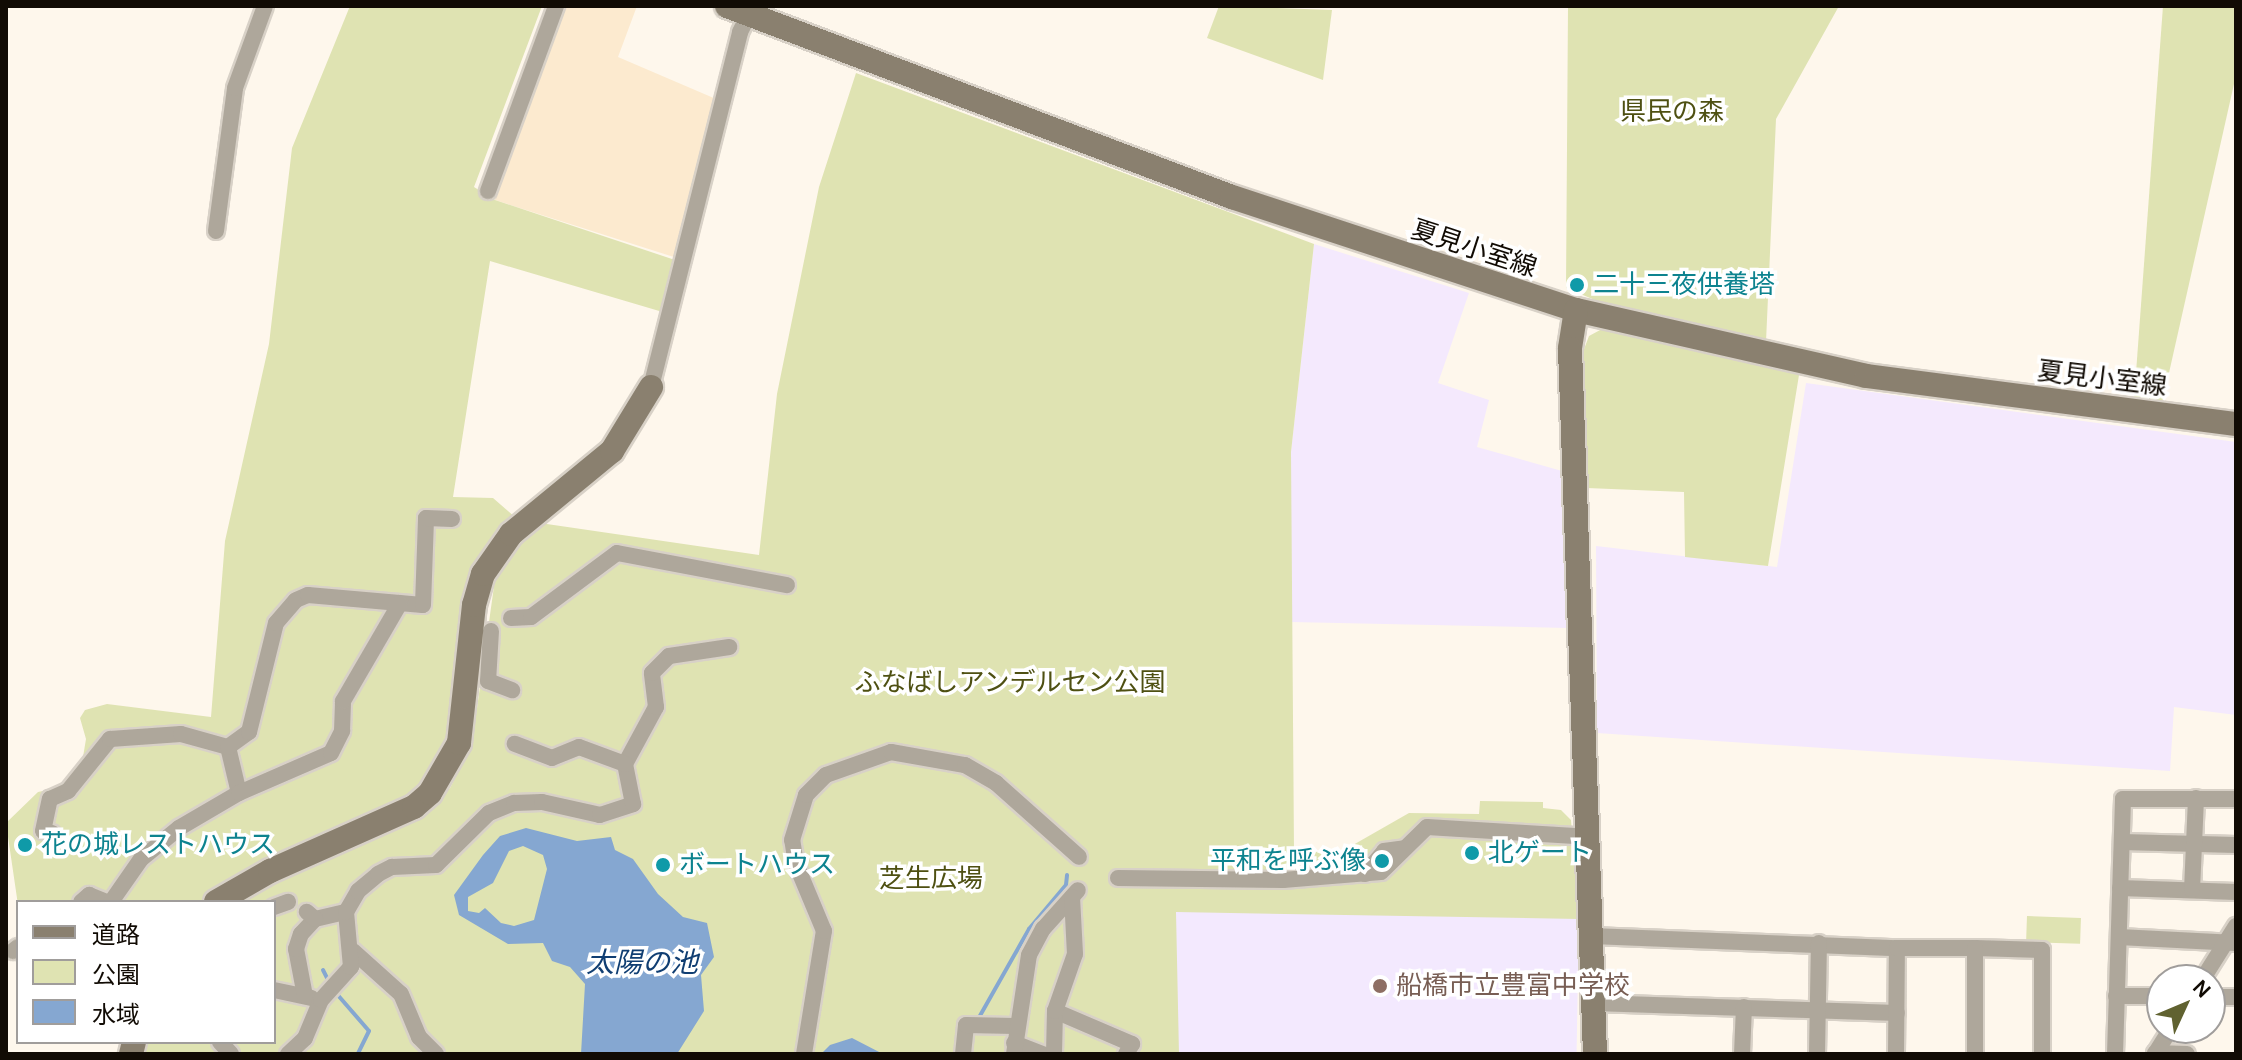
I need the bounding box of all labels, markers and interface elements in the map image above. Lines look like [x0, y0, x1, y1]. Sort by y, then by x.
park label: 県民の森 [1620, 96, 1724, 128]
street label: 夏見小室線 [1407, 214, 1541, 284]
place label: 二十三夜供養塔 [1593, 269, 1775, 301]
marker: 二十三夜供養塔 [1568, 276, 1586, 294]
street label: 夏見小室線 [2036, 356, 2168, 402]
park label: ふなばしアンデルセン公園 [854, 667, 1166, 699]
place label: 花の城レストハウス [41, 829, 275, 861]
marker: 花の城レストハウス [16, 836, 34, 854]
place label: 北ゲート [1488, 837, 1592, 869]
marker: 北ゲート [1463, 844, 1481, 862]
place label: 平和を呼ぶ像 [1210, 845, 1366, 877]
place label: ボートハウス [679, 849, 835, 881]
marker: 平和を呼ぶ像 [1373, 852, 1391, 870]
marker: ボートハウス [654, 856, 672, 874]
park label: 芝生広場 [879, 863, 983, 895]
legend [16, 900, 276, 1044]
text: 道路 [92, 921, 140, 949]
water label: 太陽の池 [586, 946, 698, 980]
text: 公園 [92, 961, 140, 989]
north arrow [2146, 964, 2226, 1044]
place label: 船橋市立豊富中学校 [1396, 970, 1630, 1002]
text: N [2187, 974, 2217, 1003]
marker: 船橋市立豊富中学校 [1371, 977, 1389, 995]
text: 水域 [92, 1001, 140, 1029]

